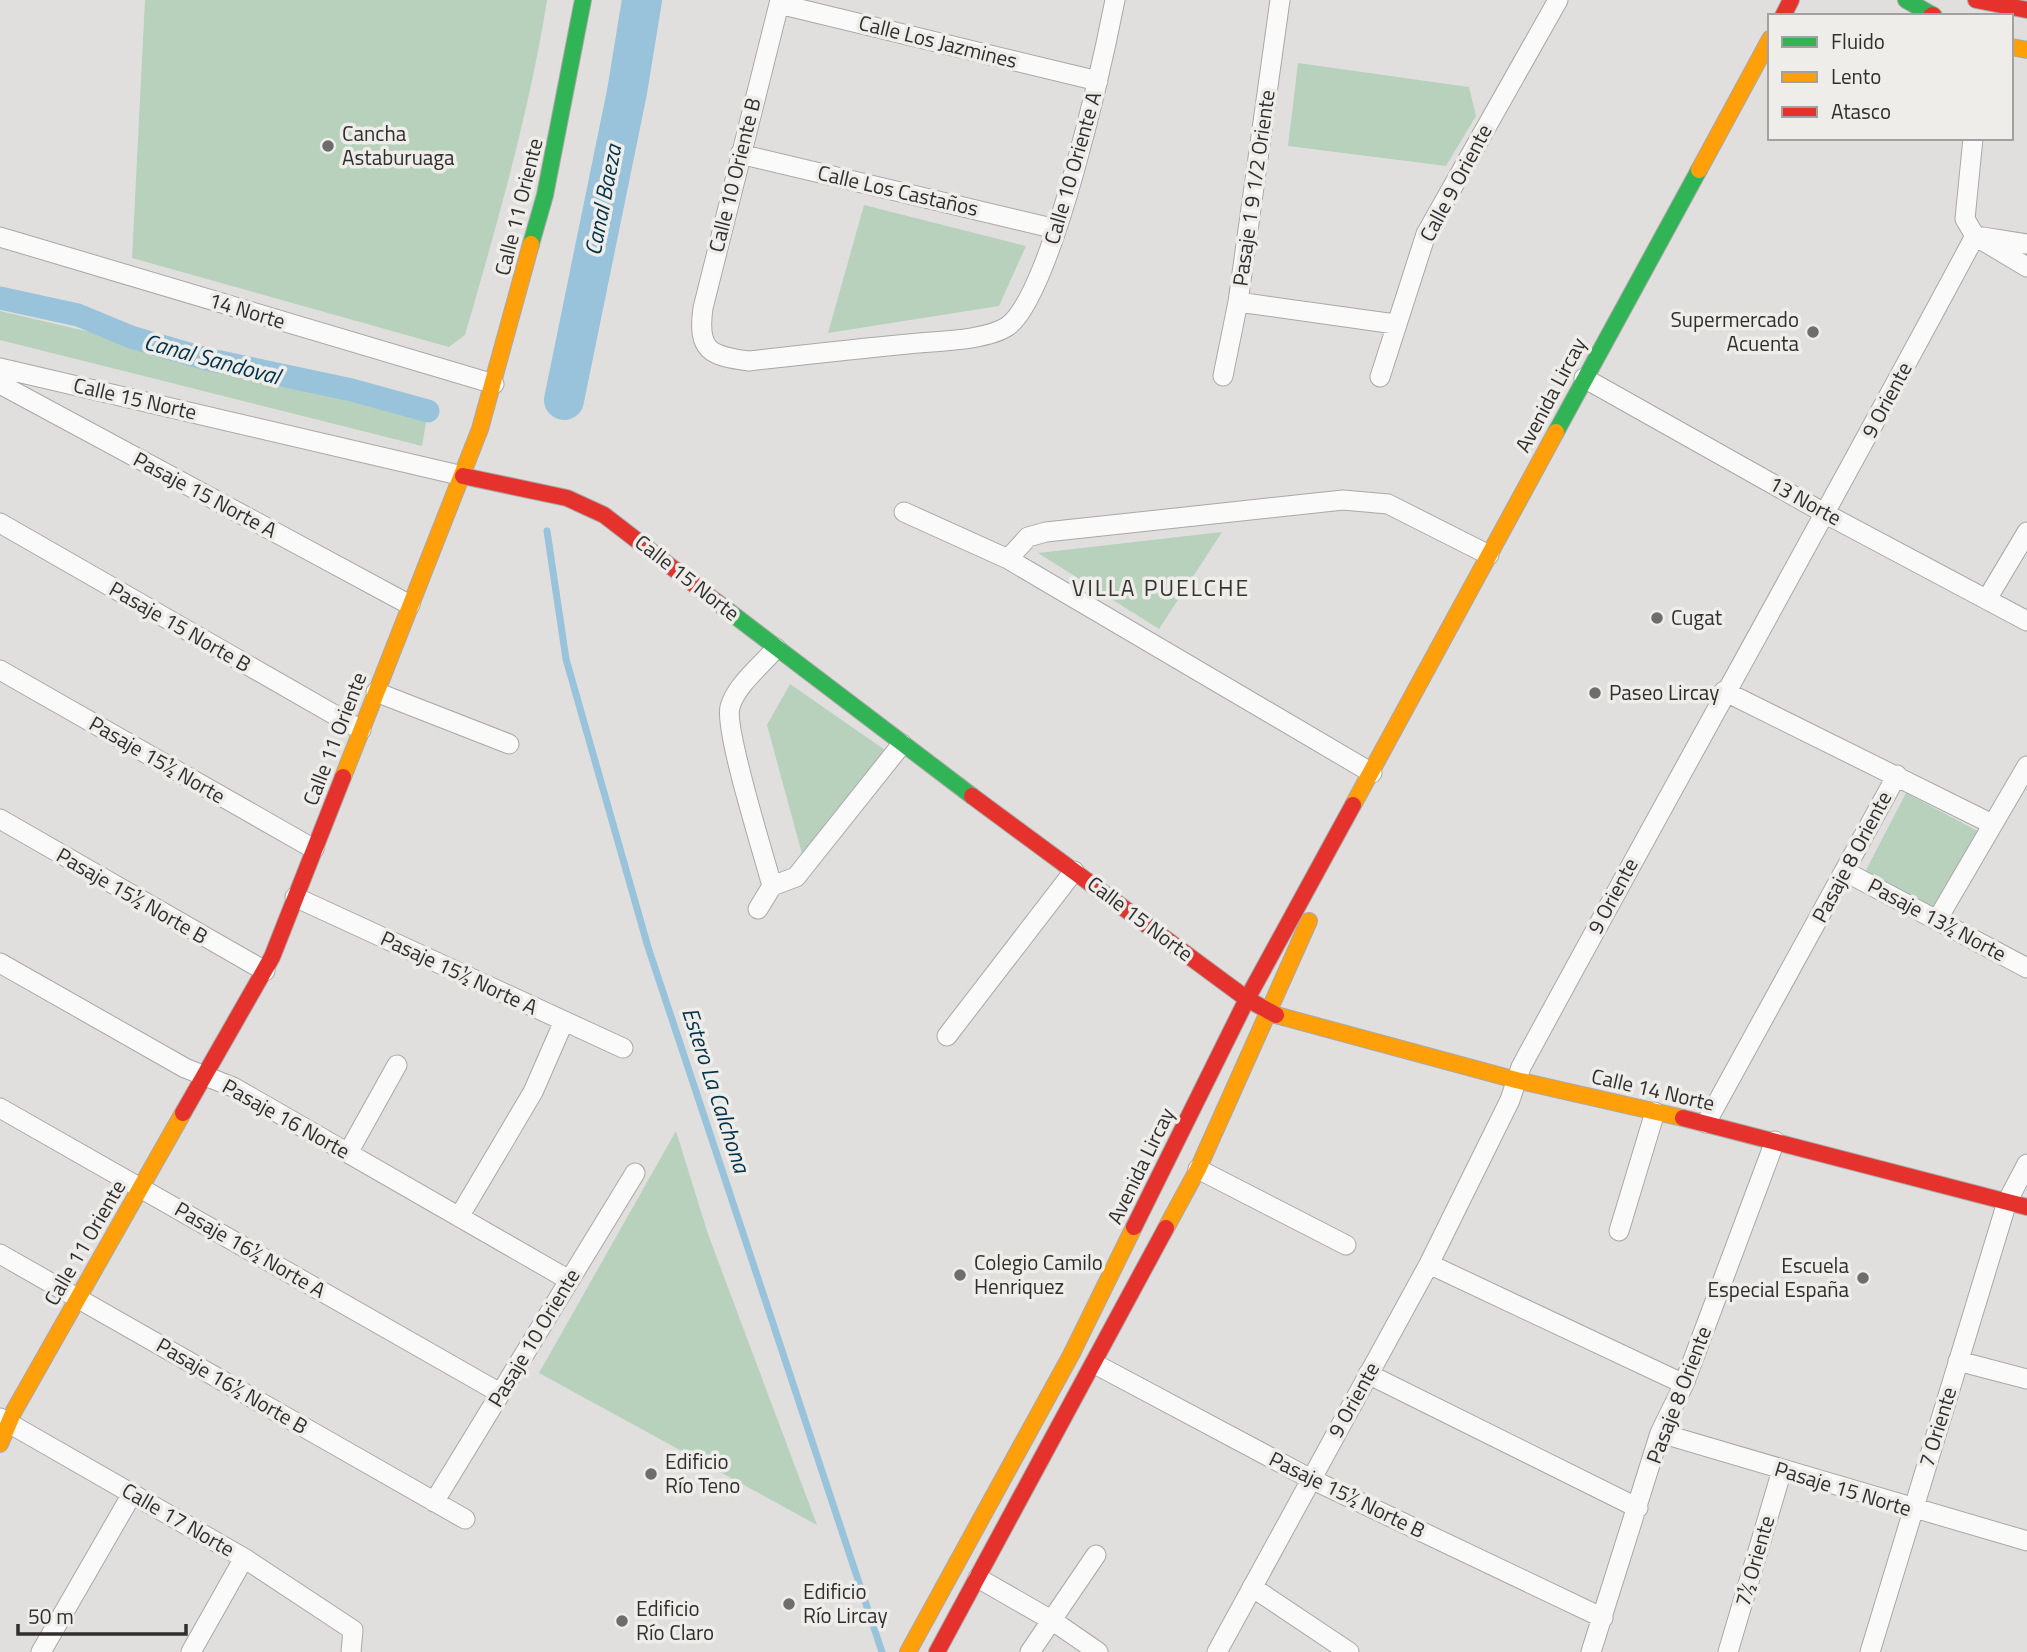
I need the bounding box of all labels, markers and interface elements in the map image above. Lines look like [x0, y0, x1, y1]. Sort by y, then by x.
street label: Calle Los Jazmines [856, 6, 1021, 76]
legend [1768, 14, 2013, 140]
text: Fluido [1831, 25, 1885, 57]
text: Lento [1831, 60, 1881, 92]
street label: Calle 10 Oriente A [1035, 87, 1109, 248]
street label: Pasaje 1 9 1/2 Oriente [1223, 88, 1283, 288]
street label: Calle 10 Oriente B [699, 94, 769, 255]
text: Atasco [1831, 95, 1891, 127]
place label: Cancha Astaburuaga [342, 117, 455, 173]
street label: Calle 9 Oriente [1411, 118, 1499, 247]
street label: Calle 11 Oriente [486, 135, 551, 279]
marker: Cancha Astaburuaga [320, 138, 336, 154]
water label: Canal Baeza [575, 140, 631, 258]
street label: Calle Los Castaños [815, 156, 982, 224]
street label: 14 Norte [205, 283, 290, 337]
place label: Supermercado Acuenta [1670, 303, 1799, 359]
water label: Canal Sandoval [140, 324, 287, 394]
marker: Supermercado Acuenta [1805, 324, 1821, 340]
street label: Avenida Lircay [1506, 331, 1594, 458]
street label: 9 Oriente [1853, 356, 1919, 443]
street label: Calle 15 Norte [71, 368, 200, 428]
street label: Pasaje 15 Norte A [128, 443, 283, 546]
street label: 13 Norte [1763, 467, 1848, 533]
street label: Calle 15 Norte [628, 526, 747, 628]
district label: VILLA PUELCHE [1072, 570, 1250, 605]
street label: Pasaje 15 Norte B [104, 573, 257, 680]
place label: Cugat [1671, 601, 1723, 633]
marker: Cugat [1649, 610, 1665, 626]
street label: Calle 11 Oriente [294, 667, 374, 810]
place label: Paseo Lircay [1609, 676, 1719, 708]
marker: Paseo Lircay [1587, 685, 1603, 701]
street label: Pasaje 15½ Norte [83, 707, 232, 811]
street label: Pasaje 8 Oriente [1803, 785, 1899, 928]
street label: Pasaje 15½ Norte B [51, 839, 214, 952]
street label: 9 Oriente [1579, 852, 1645, 939]
street label: Calle 15 Norte [1081, 868, 1200, 969]
street label: Pasaje 13½ Norte [1863, 869, 2012, 969]
street label: Pasaje 15½ Norte A [376, 922, 544, 1023]
water label: Estero La Calchona [673, 1003, 760, 1178]
street label: Calle 14 Norte [1589, 1059, 1718, 1119]
street label: Pasaje 16 Norte [217, 1070, 356, 1166]
street label: Avenida Lircay [1098, 1102, 1182, 1229]
street label: Calle 11 Oriente [35, 1174, 133, 1311]
street label: Pasaje 16½ Norte A [169, 1193, 332, 1306]
place label: Colegio Camilo Henriquez [974, 1246, 1103, 1302]
place label: Escuela Especial España [1707, 1249, 1849, 1305]
street label: Pasaje 10 Oriente [479, 1262, 587, 1413]
marker: Colegio Camilo Henriquez [952, 1267, 968, 1283]
marker: Escuela Especial España [1855, 1270, 1871, 1286]
street label: Pasaje 8 Oriente [1637, 1321, 1719, 1468]
street label: Pasaje 16½ Norte B [151, 1329, 314, 1442]
street label: 9 Oriente [1319, 1356, 1387, 1443]
street label: 7 Oriente [1910, 1383, 1964, 1471]
street label: Pasaje 15½ Norte B [1264, 1442, 1431, 1546]
place label: Edificio Río Teno [665, 1445, 740, 1501]
street label: Pasaje 15 Norte [1771, 1452, 1916, 1524]
marker: Edificio Río Teno [643, 1466, 659, 1482]
street label: Calle 17 Norte [116, 1474, 241, 1564]
street label: 7½ Oriente [1726, 1512, 1782, 1610]
place label: Edificio Río Lircay [803, 1575, 888, 1631]
scale bar [18, 1592, 186, 1636]
place label: Edificio Río Claro [636, 1592, 714, 1648]
marker: Edificio Río Lircay [781, 1596, 797, 1612]
text: 50 m [28, 1600, 74, 1632]
marker: Edificio Río Claro [614, 1613, 630, 1629]

